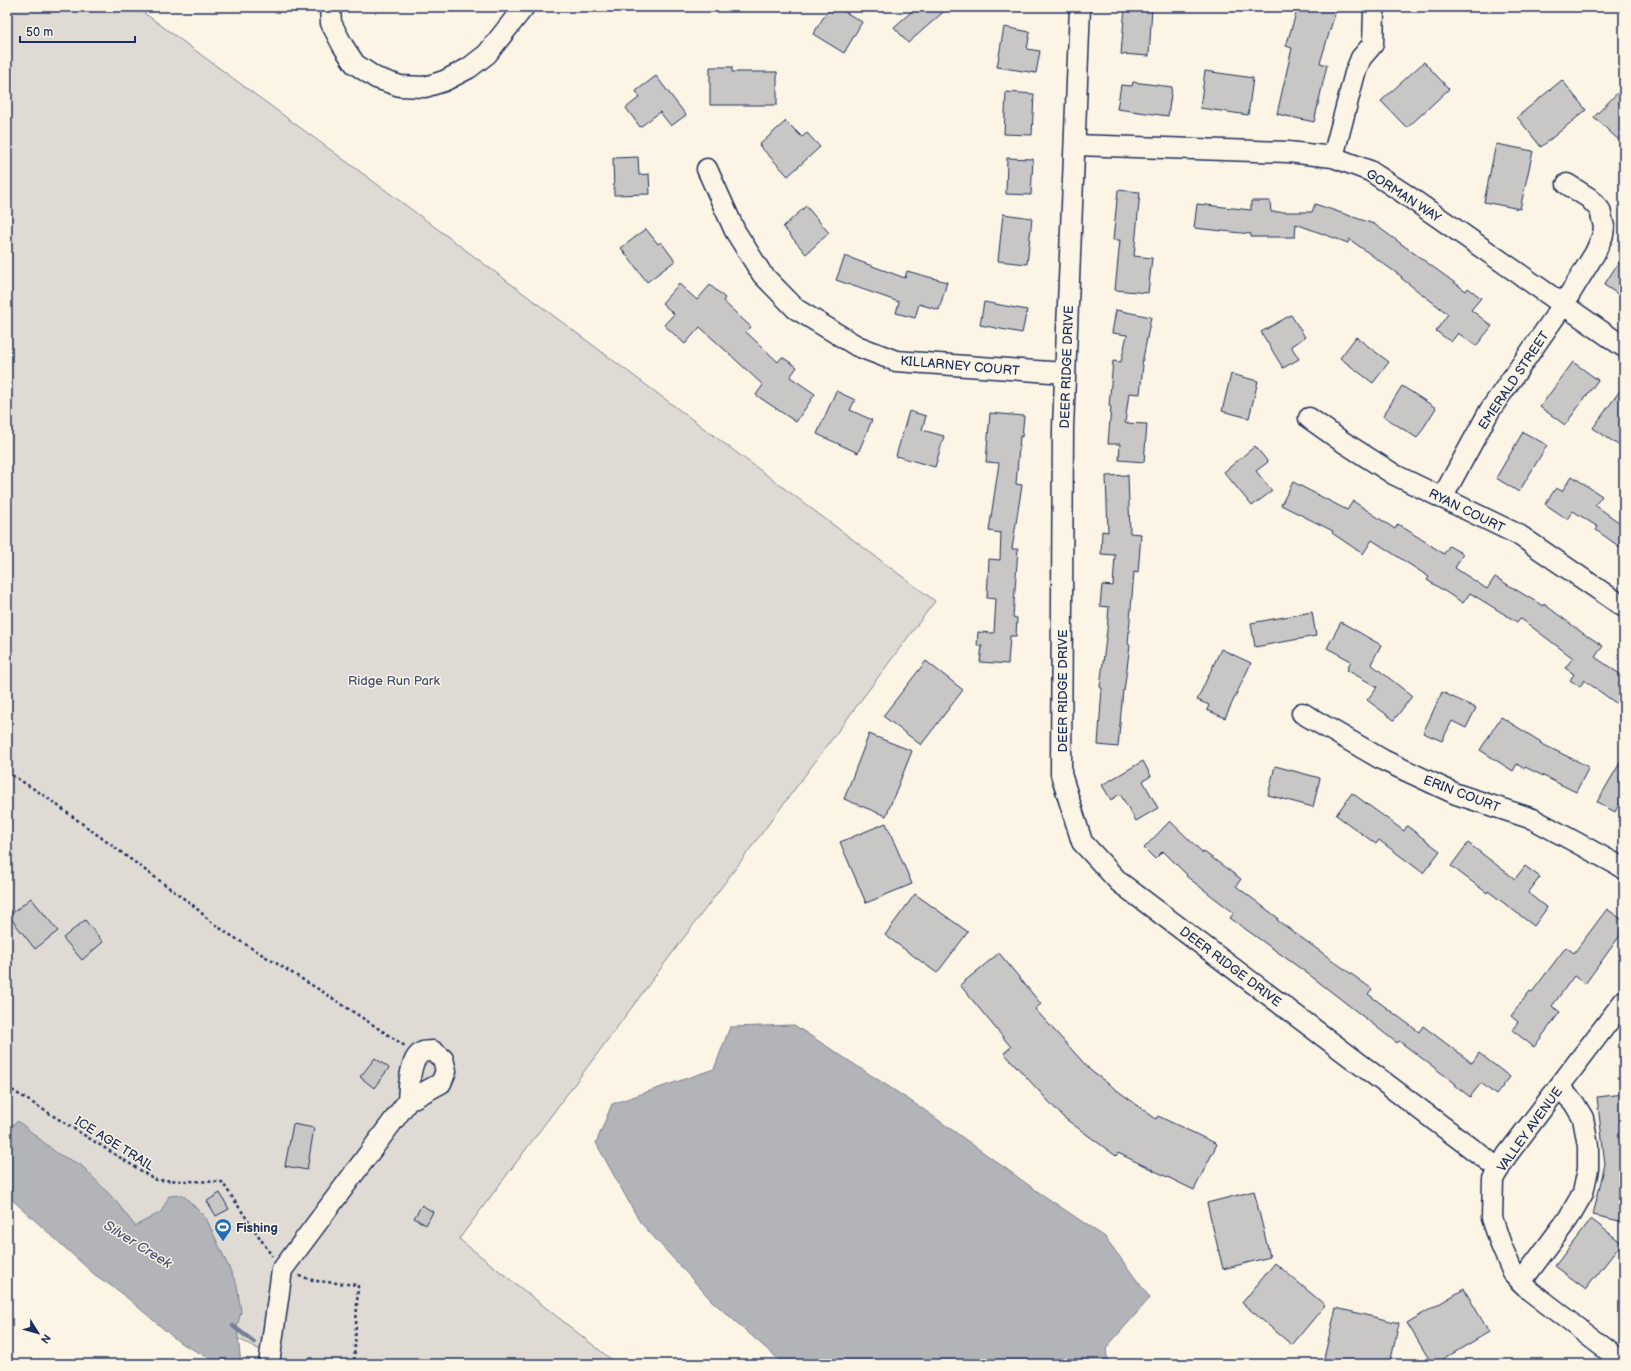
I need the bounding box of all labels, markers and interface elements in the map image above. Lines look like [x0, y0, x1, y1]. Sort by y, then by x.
scale bar [20, 18, 135, 44]
text: 50 m [26, 25, 53, 40]
street label: GORMAN WAY [1363, 166, 1444, 226]
street label: DEER RIDGE DRIVE [1057, 305, 1077, 429]
street label: EMERALD STREET [1475, 328, 1553, 433]
street label: KILLARNEY COURT [900, 353, 1020, 379]
street label: RYAN COURT [1426, 486, 1507, 536]
street label: DEER RIDGE DRIVE [1055, 629, 1071, 753]
park label: Ridge Run Park [348, 673, 441, 689]
street label: ERIN COURT [1421, 772, 1502, 816]
street label: DEER RIDGE DRIVE [1176, 923, 1285, 1011]
street label: VALLEY AVENUE [1494, 1084, 1566, 1175]
street label: ICE AGE TRAIL [72, 1113, 158, 1175]
water label: Silver Creek [101, 1217, 176, 1273]
sports icon: Fishing [213, 1217, 233, 1242]
place label: Fishing [236, 1220, 278, 1236]
north arrow [18, 1313, 58, 1353]
text: N [38, 1332, 53, 1346]

